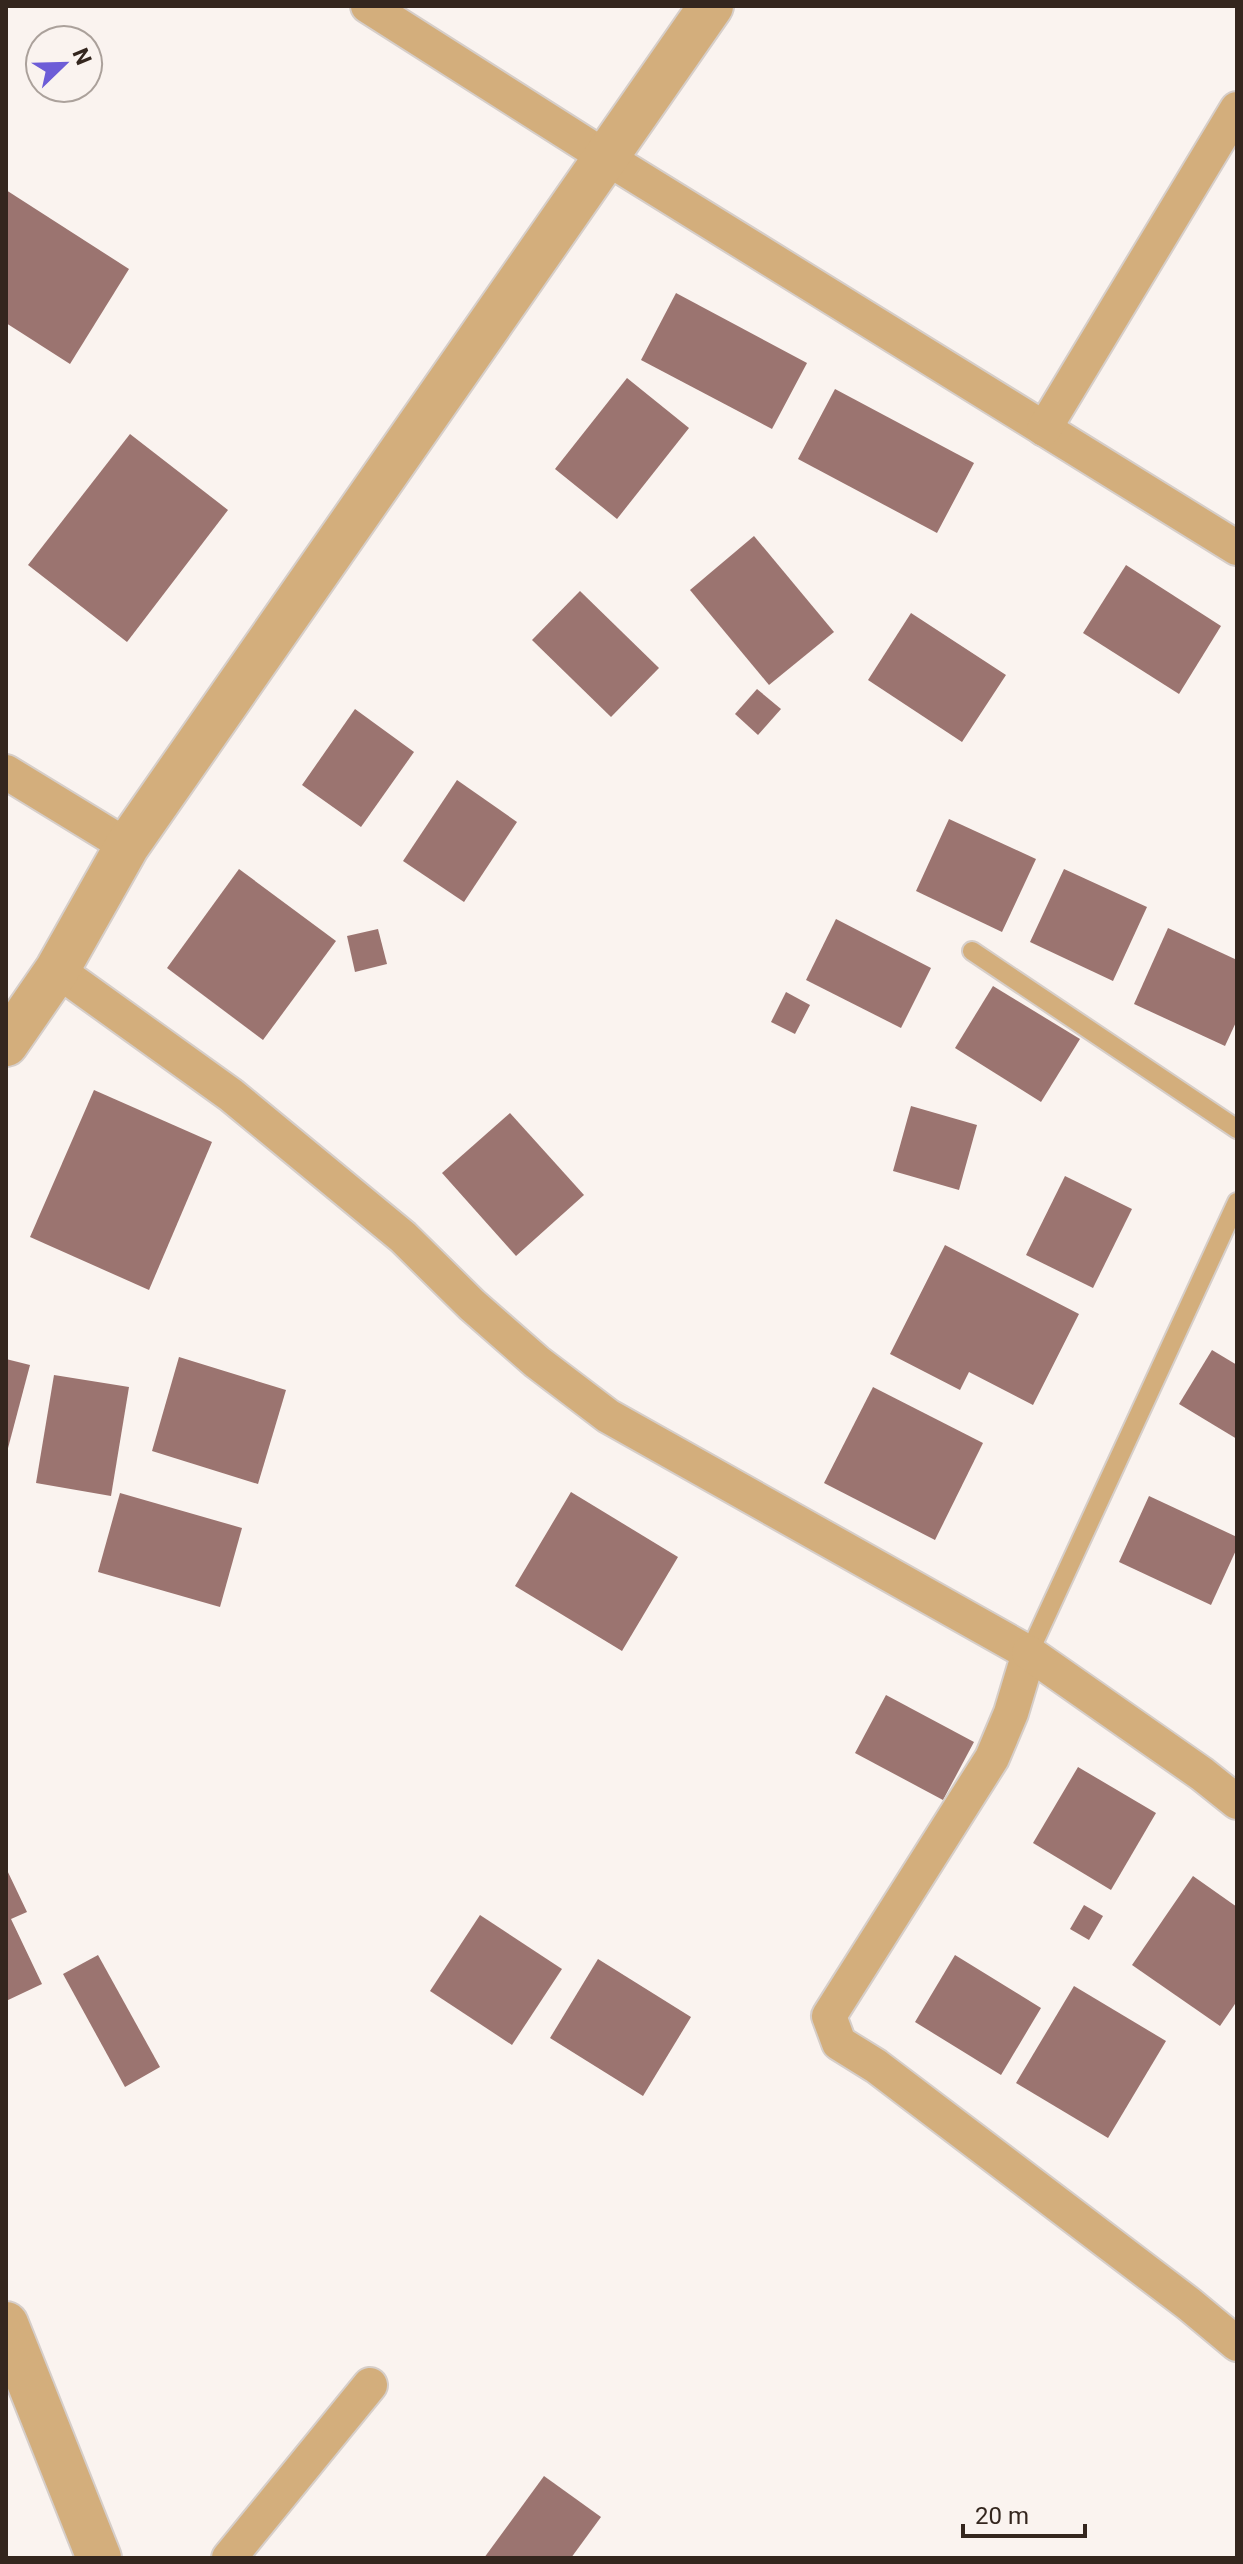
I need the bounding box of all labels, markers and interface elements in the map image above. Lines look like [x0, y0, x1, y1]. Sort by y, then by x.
north arrow [24, 24, 104, 104]
text: N [67, 44, 96, 68]
scale bar [963, 2488, 1085, 2538]
text: 20 m [975, 2502, 1029, 2530]

